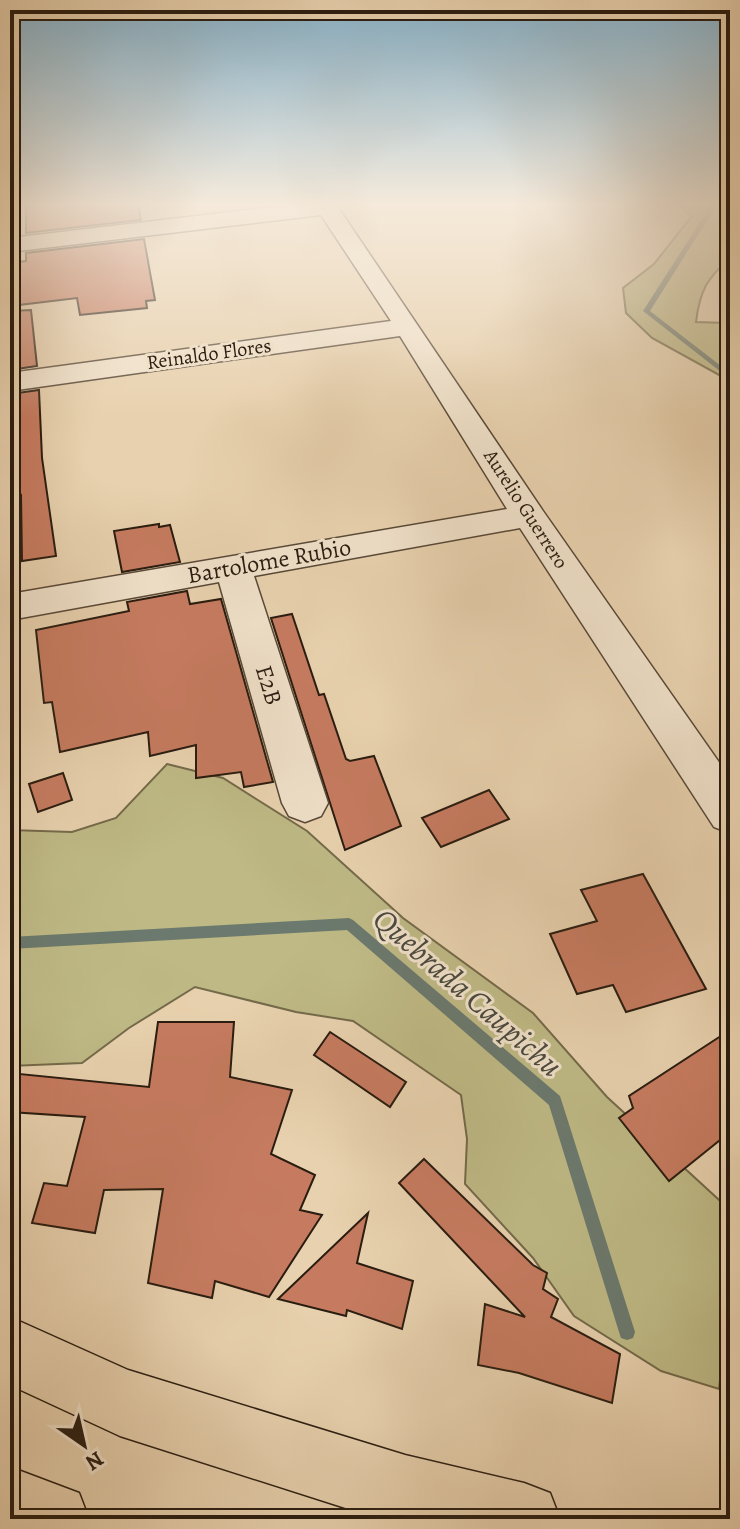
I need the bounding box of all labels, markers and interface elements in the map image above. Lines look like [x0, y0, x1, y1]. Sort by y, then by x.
street label: Reinaldo Flores [145, 332, 273, 376]
street label: Aurelio Guerrero [477, 443, 575, 574]
street label: Bartolome Rubio [185, 531, 353, 591]
street label: E2B [248, 661, 290, 709]
water label: Quebrada Caupichu [364, 897, 572, 1087]
north arrow [44, 1405, 124, 1485]
text: N [80, 1444, 110, 1478]

